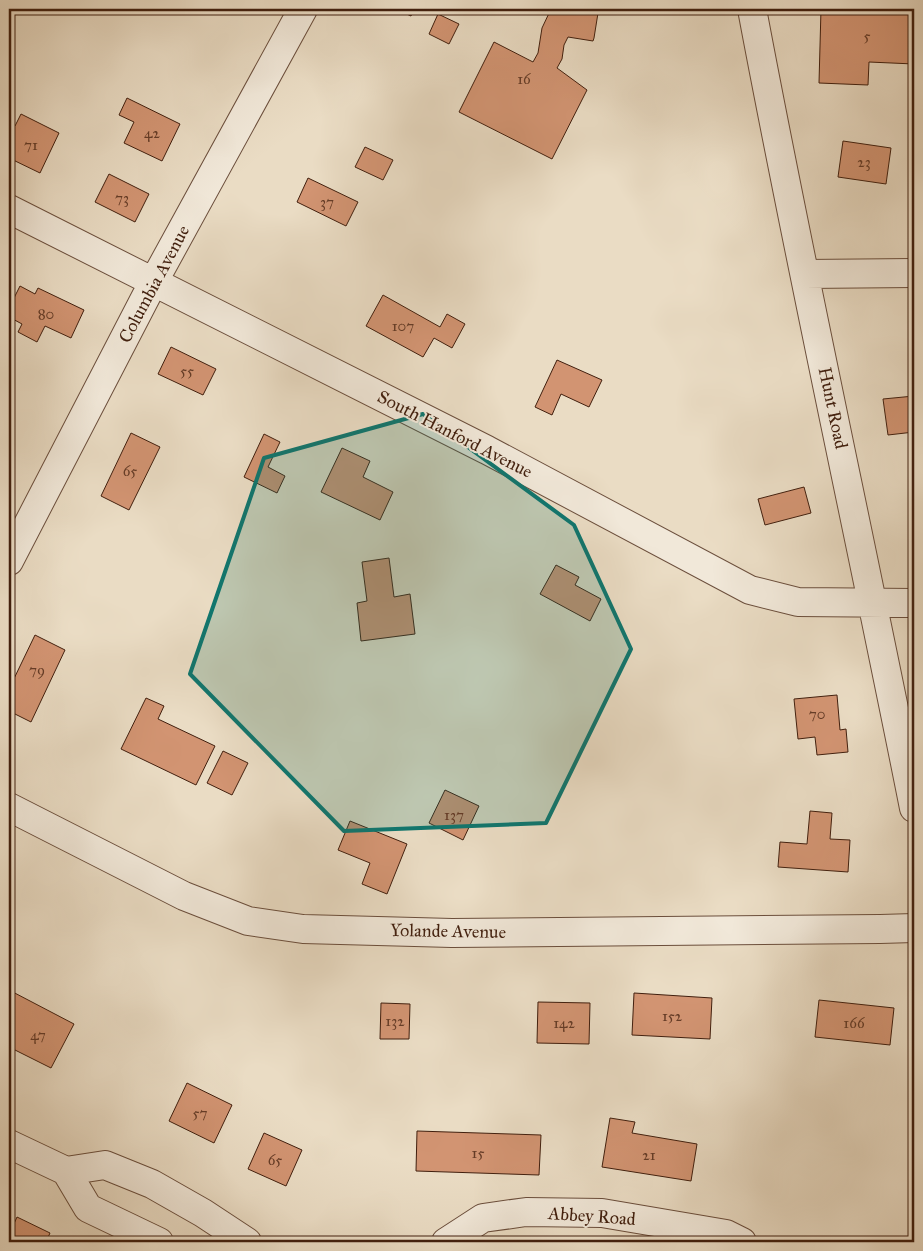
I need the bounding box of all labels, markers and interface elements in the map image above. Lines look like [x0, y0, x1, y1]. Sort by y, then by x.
house number: 5 [864, 27, 871, 45]
house number: 16 [517, 70, 532, 88]
house number: 42 [144, 124, 160, 142]
house number: 71 [24, 136, 38, 154]
house number: 23 [857, 153, 871, 171]
house number: 73 [115, 189, 129, 207]
house number: 37 [320, 193, 334, 211]
street label: Columbia Avenue [114, 221, 194, 347]
house number: 80 [38, 305, 54, 323]
house number: 107 [392, 317, 414, 335]
house number: 55 [180, 362, 194, 380]
street label: Hunt Road [814, 365, 852, 451]
street label: South Hanford Avenue [374, 385, 536, 483]
house number: 65 [123, 462, 137, 480]
house number: 79 [29, 661, 45, 679]
house number: 70 [809, 705, 825, 723]
house number: 137 [444, 806, 464, 824]
street label: Yolande Avenue [390, 919, 506, 943]
house number: 152 [662, 1007, 683, 1025]
house number: 132 [385, 1012, 405, 1030]
house number: 142 [553, 1014, 575, 1032]
house number: 166 [843, 1014, 866, 1032]
house number: 47 [30, 1026, 46, 1044]
house number: 57 [193, 1104, 207, 1122]
house number: 15 [472, 1144, 484, 1162]
house number: 21 [642, 1146, 656, 1164]
house number: 65 [268, 1151, 282, 1169]
street label: Abbey Road [547, 1202, 636, 1230]

